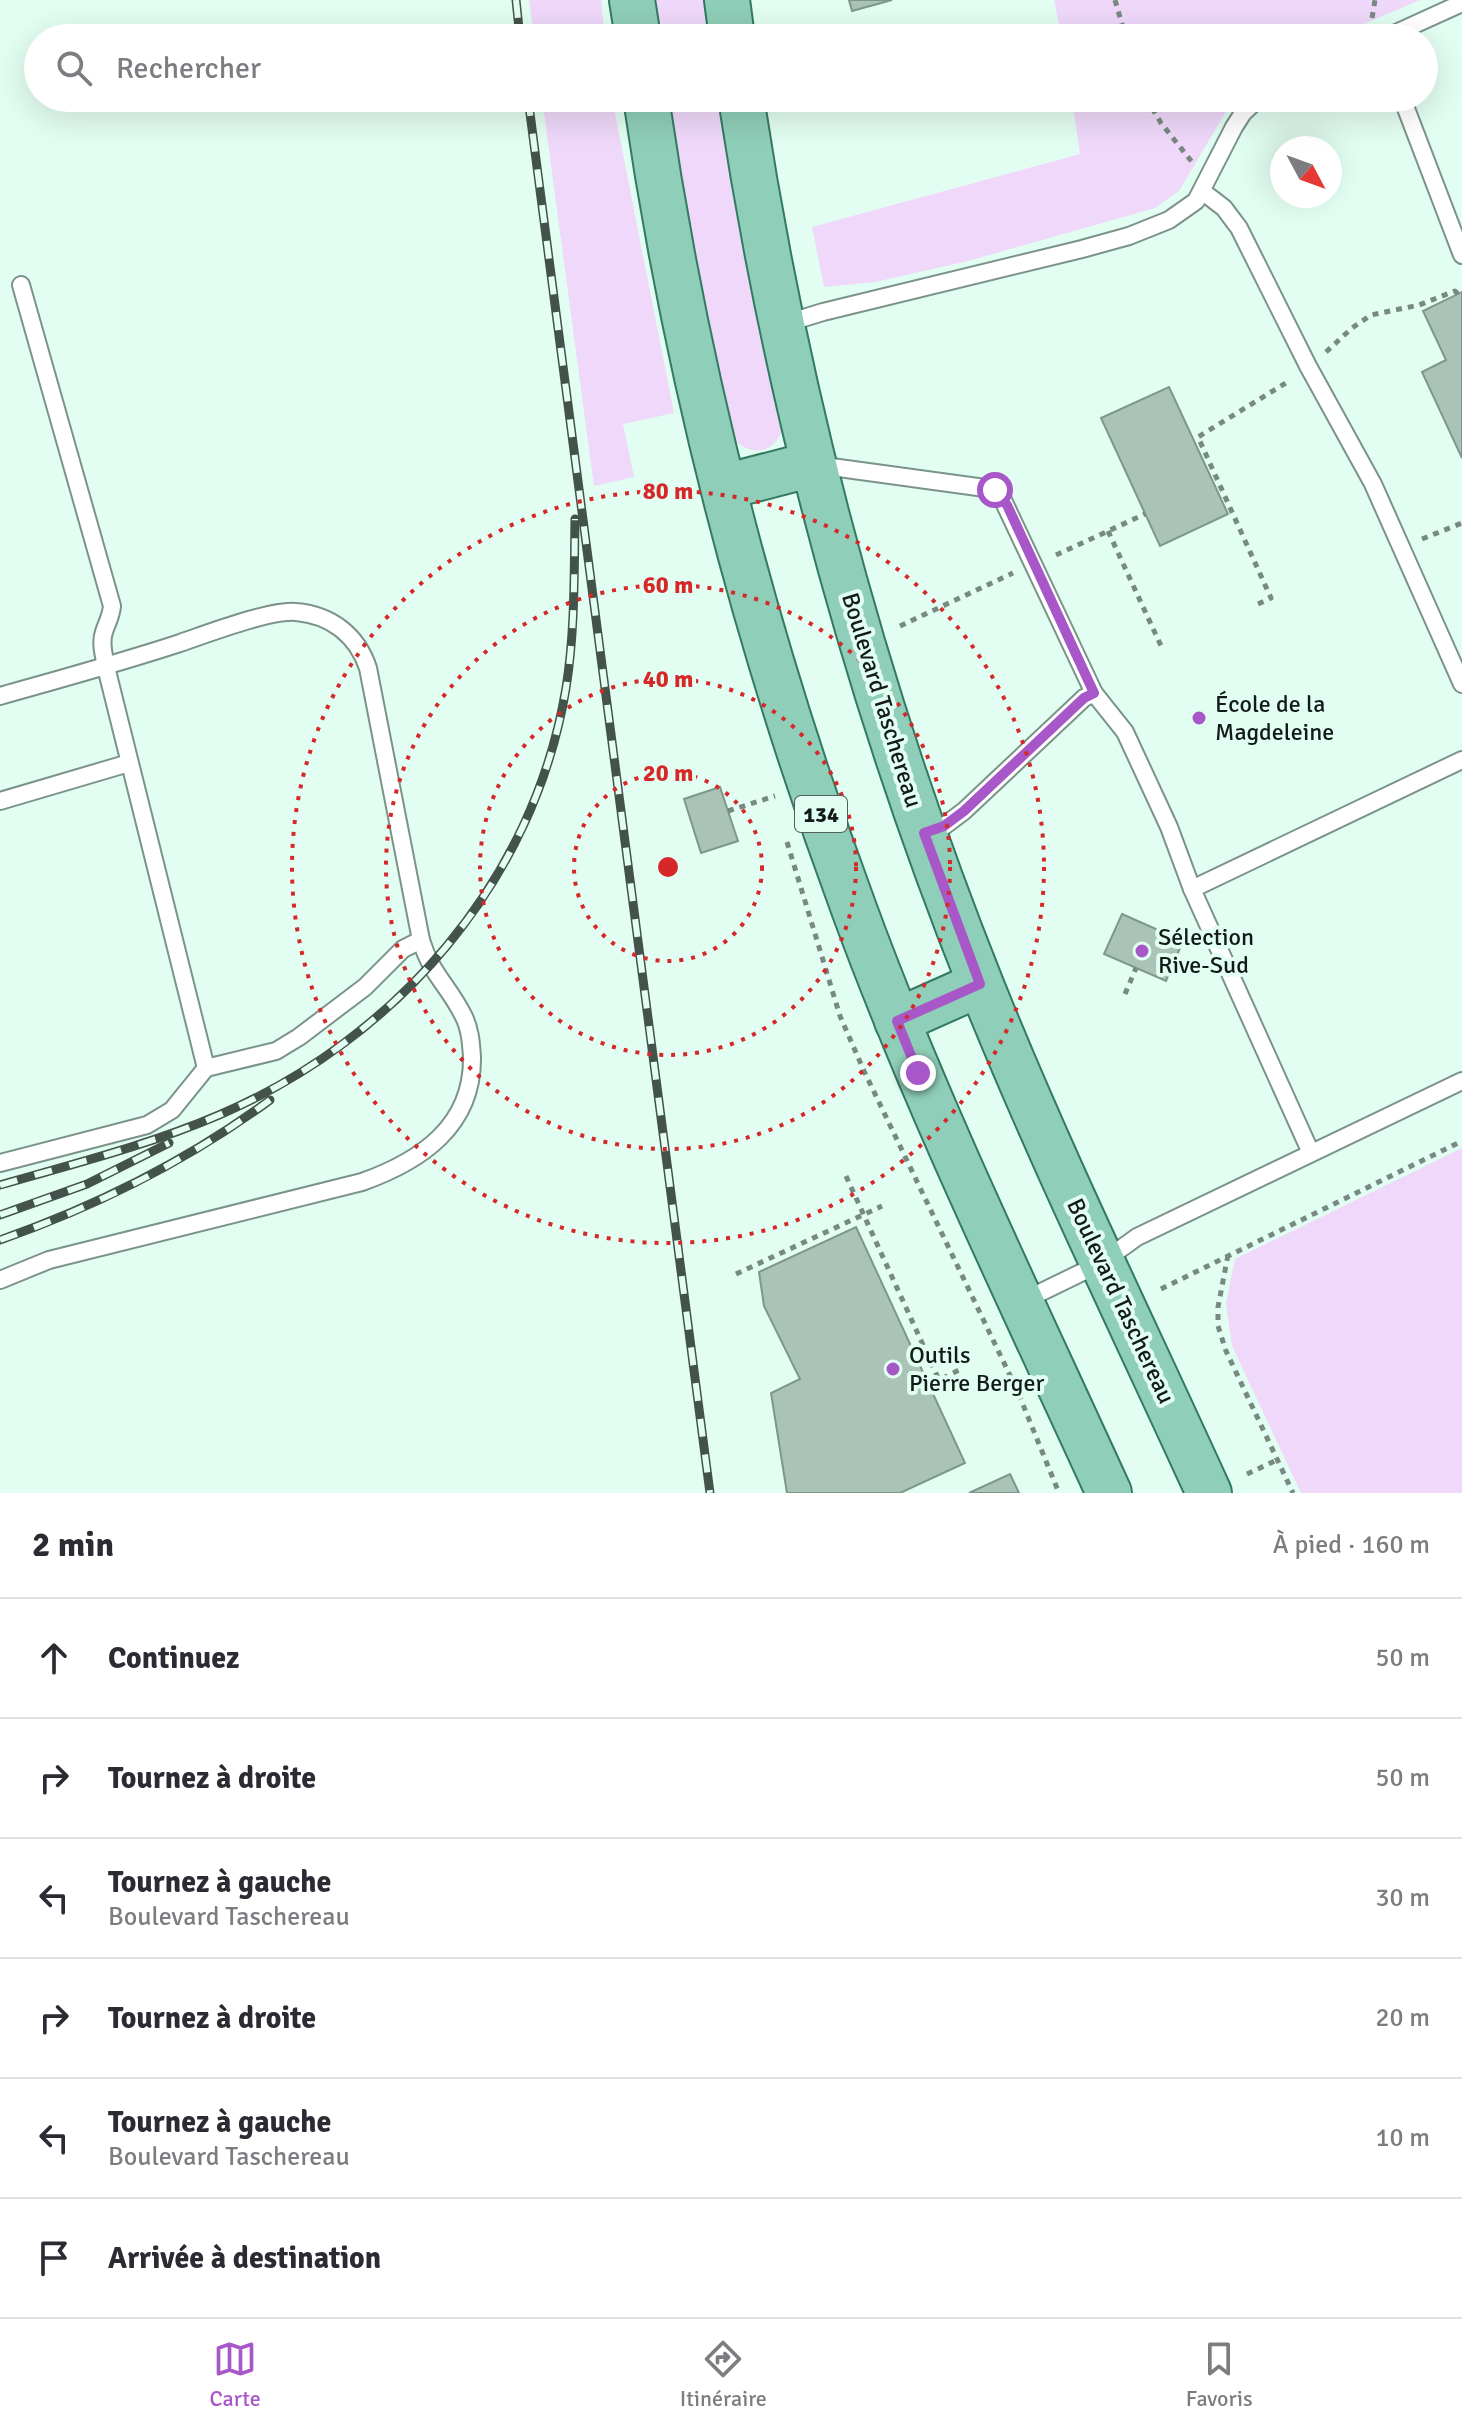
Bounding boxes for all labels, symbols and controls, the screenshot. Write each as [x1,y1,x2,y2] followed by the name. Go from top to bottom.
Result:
[24,24,1438,112] search box
[52,46,96,90] icon: search
[116,50,261,87] text: Rechercher
[1270,136,1342,208] north arrow
[977,472,1013,508] route start
[643,476,693,506] text: 80 m
[643,570,693,600] text: 60 m
[835,589,929,811] street label: Boulevard Taschereau
[643,664,693,694] text: 40 m
[1215,689,1334,747] place label: École de la Magdeleine
[1190,709,1208,727] marker: École de la Magdeleine
[643,758,693,788] text: 20 m
[795,796,847,832] road number: 134
[654,853,682,881] centre of rings
[1158,922,1254,980] place label: Sélection Rive-Sud
[1133,942,1151,960] marker: Sélection Rive-Sud
[900,1055,936,1091] route end
[1060,1194,1182,1408] street label: Boulevard Taschereau
[909,1340,1044,1398] place label: Outils Pierre Berger
[884,1360,902,1378] marker: Outils Pierre Berger
[32,1524,114,1566] text: 2 min
[1273,1529,1430,1561] text: À pied · 160 m
[32,1636,76,1680] icon: ahead
[108,1640,240,1677] text: Continuez
[1375,1642,1430,1674] text: 50 m
[32,1756,76,1800] icon: right
[108,1760,316,1797] text: Tournez à droite
[1375,1762,1430,1794] text: 50 m
[108,1864,331,1901] text: Tournez à gauche
[32,1876,76,1920] icon: left
[1375,1882,1430,1914] text: 30 m
[108,1901,350,1933] text: Boulevard Taschereau
[32,1996,76,2040] icon: right
[108,2000,316,2037] text: Tournez à droite
[1375,2002,1430,2034] text: 20 m
[108,2104,331,2141] text: Tournez à gauche
[32,2116,76,2160] icon: left
[1375,2122,1430,2154] text: 10 m
[108,2141,350,2173] text: Boulevard Taschereau
[32,2236,76,2280] icon: arrive
[108,2240,381,2277] text: Arrivée à destination
[209,2337,261,2412] tab: Carte
[680,2337,767,2412] tab: Itinéraire
[1186,2337,1253,2412] tab: Favoris

